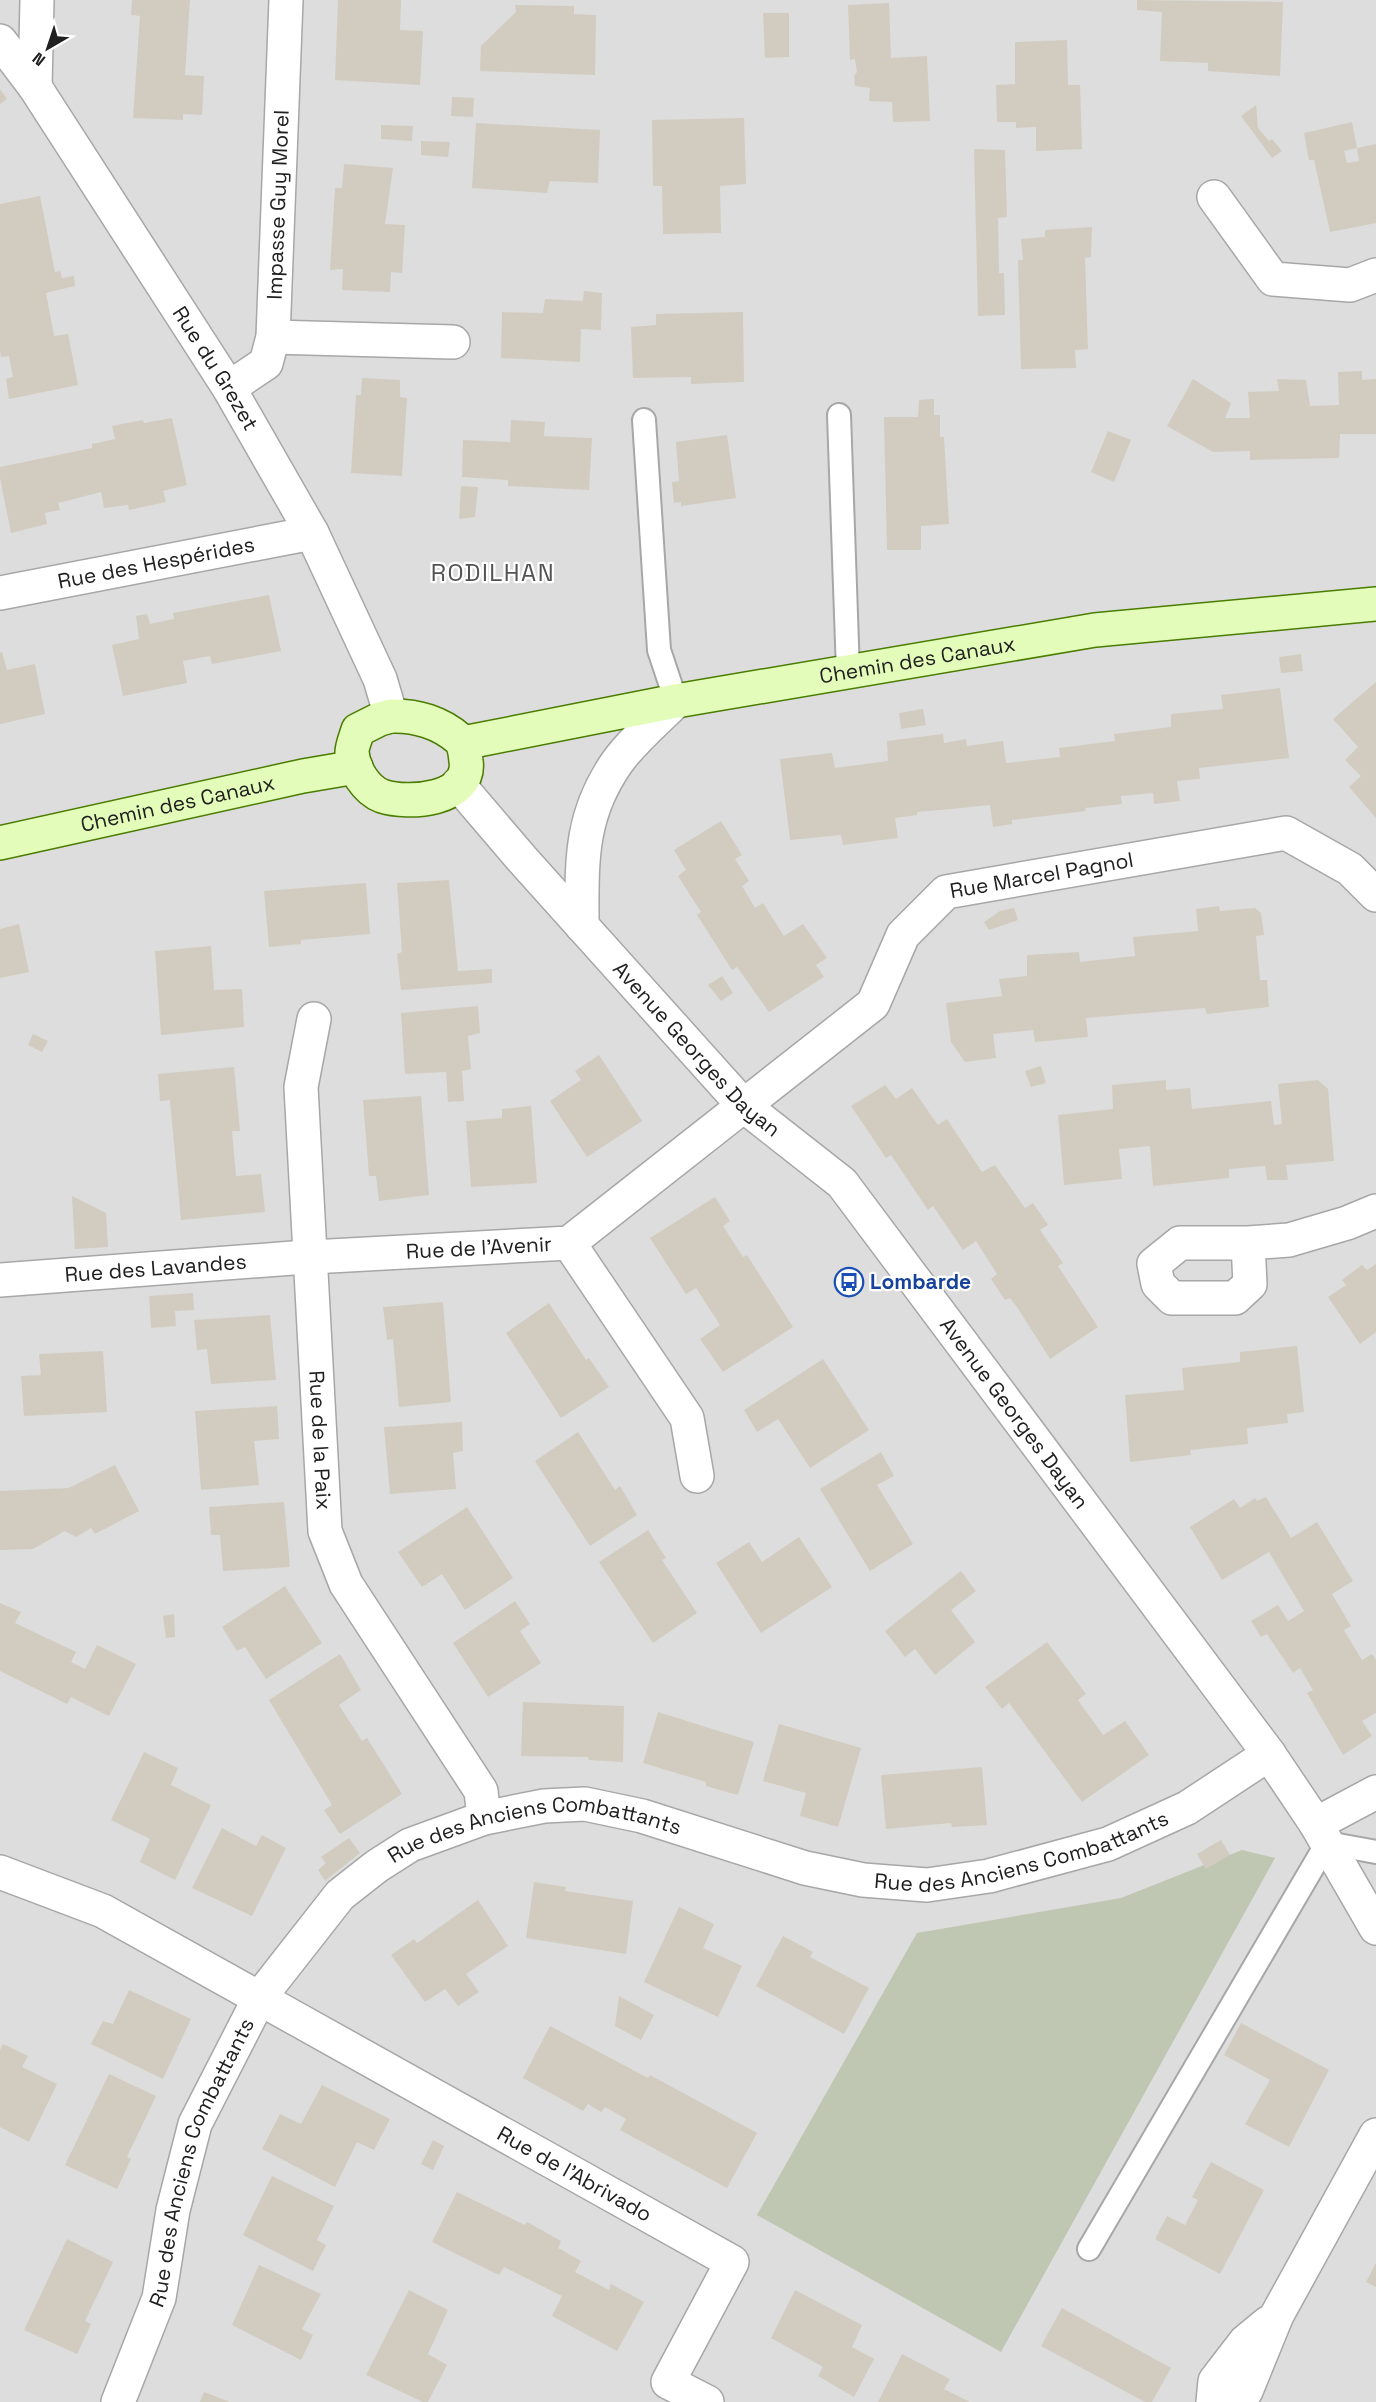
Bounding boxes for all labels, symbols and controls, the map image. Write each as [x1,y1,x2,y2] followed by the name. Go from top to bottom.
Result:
[18,18,78,78] north arrow
[28,48,50,71] text: N
[260,109,295,300] street label: Impasse Guy Morel
[167,301,264,435] street label: Rue du Grezet
[55,530,257,595] street label: Rue des Hespérides
[431,557,555,588] district label: RODILHAN
[817,630,1017,689] street label: Chemin des Canaux
[78,769,277,838] street label: Chemin des Canaux
[948,846,1135,904] street label: Rue Marcel Pagnol
[607,955,786,1142] street label: Avenue Georges Dayan
[405,1230,553,1265] street label: Rue de l'Avenir
[64,1248,247,1288] street label: Rue des Lavandes
[833,1266,865,1298] bus stop icon: Lombarde
[870,1268,971,1295] place label: Lombarde
[934,1312,1095,1514] street label: Avenue Georges Dayan
[303,1370,338,1511] street label: Rue de la Paix
[382,1789,685,1869] street label: Rue des Anciens Combattants
[873,1804,1173,1898] street label: Rue des Anciens Combattants
[143,2013,260,2311] street label: Rue des Anciens Combattants
[493,2120,657,2228] street label: Rue de l'Abrivado

